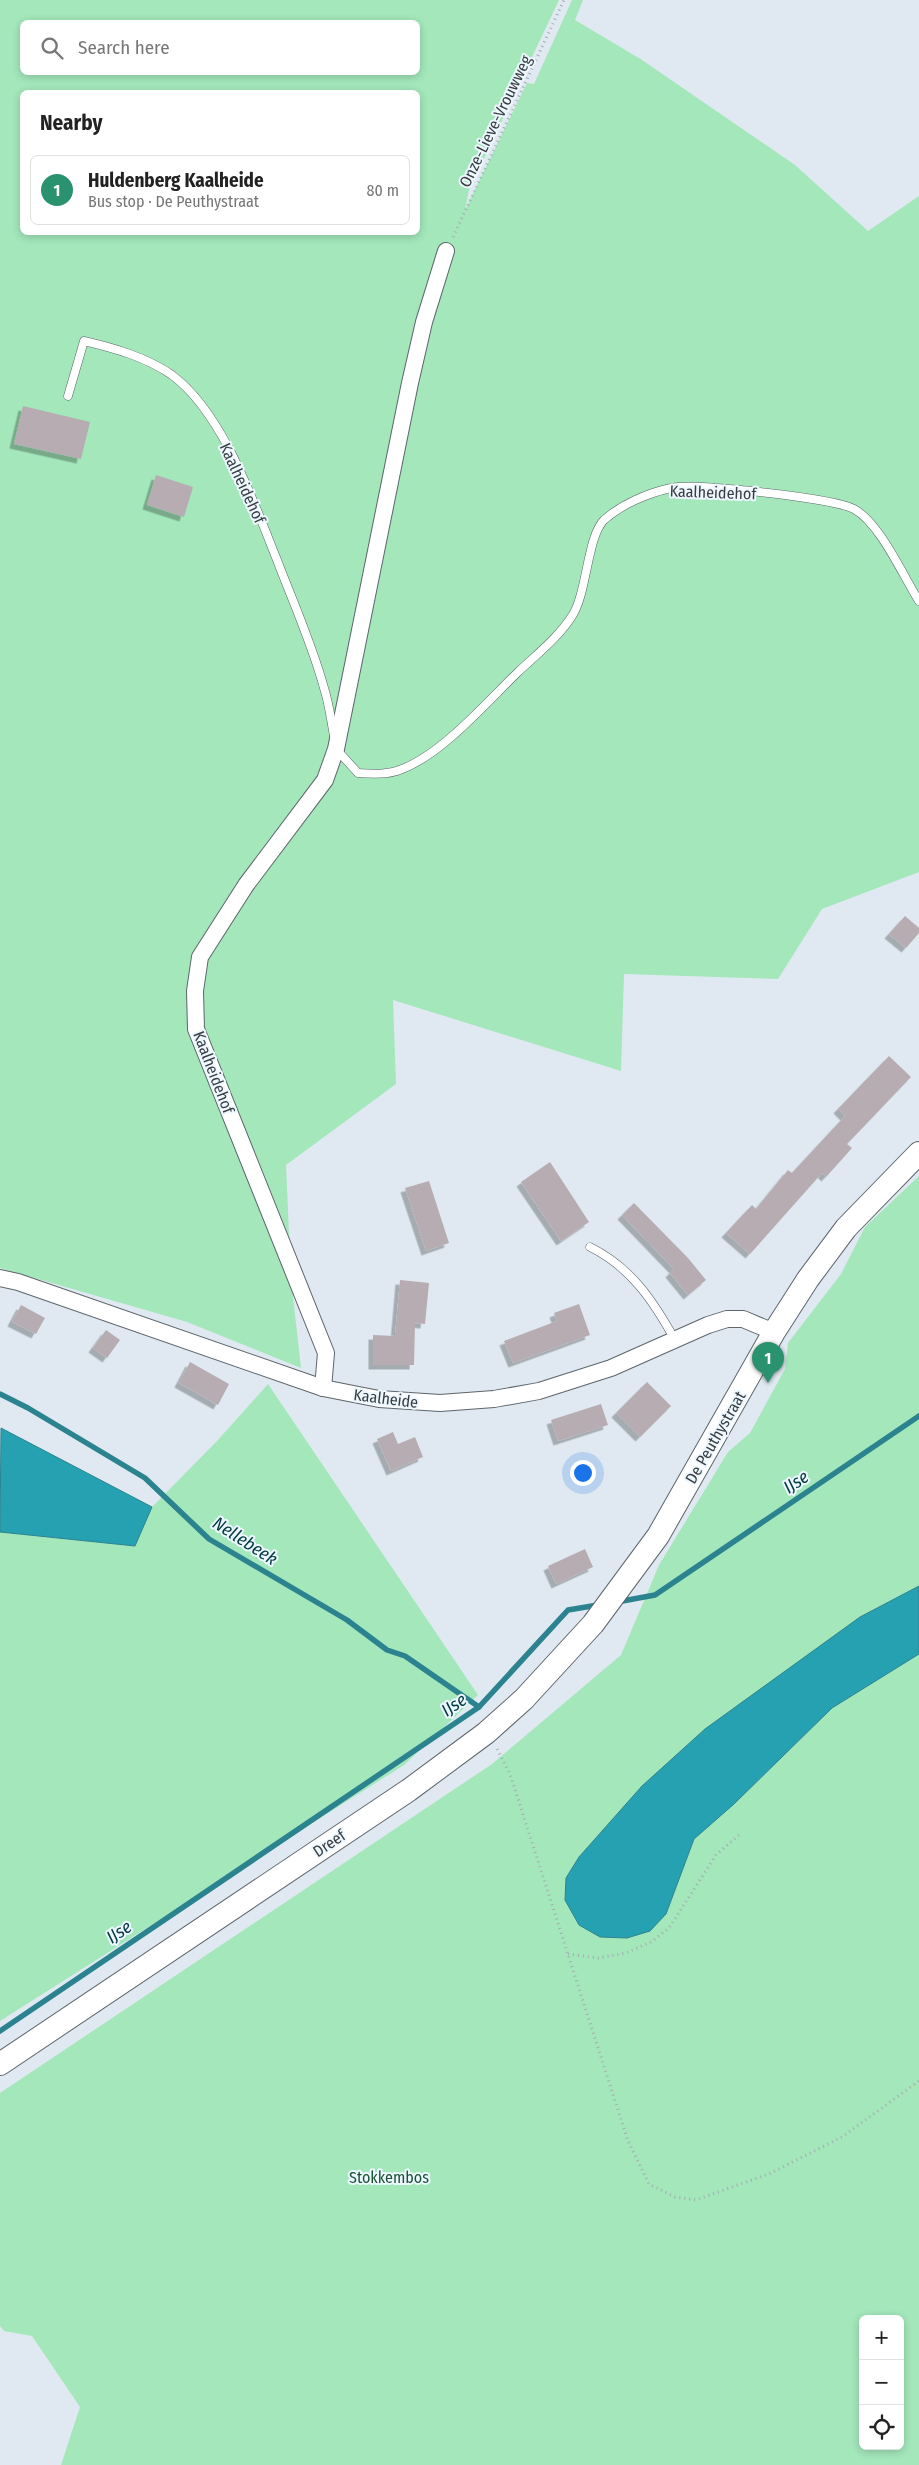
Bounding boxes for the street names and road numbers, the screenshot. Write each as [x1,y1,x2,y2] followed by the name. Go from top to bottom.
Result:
[455,52,536,190] street label: Onze-Lieve-Vrouwweg
[216,440,270,527] street label: Kaalheidehof
[669,481,758,504] street label: Kaalheidehof
[189,1028,238,1117] street label: Kaalheidehof
[353,1385,419,1412] street label: Kaalheide
[681,1387,750,1487] street label: De Peuthystraat
[309,1825,350,1861] street label: Dreef

